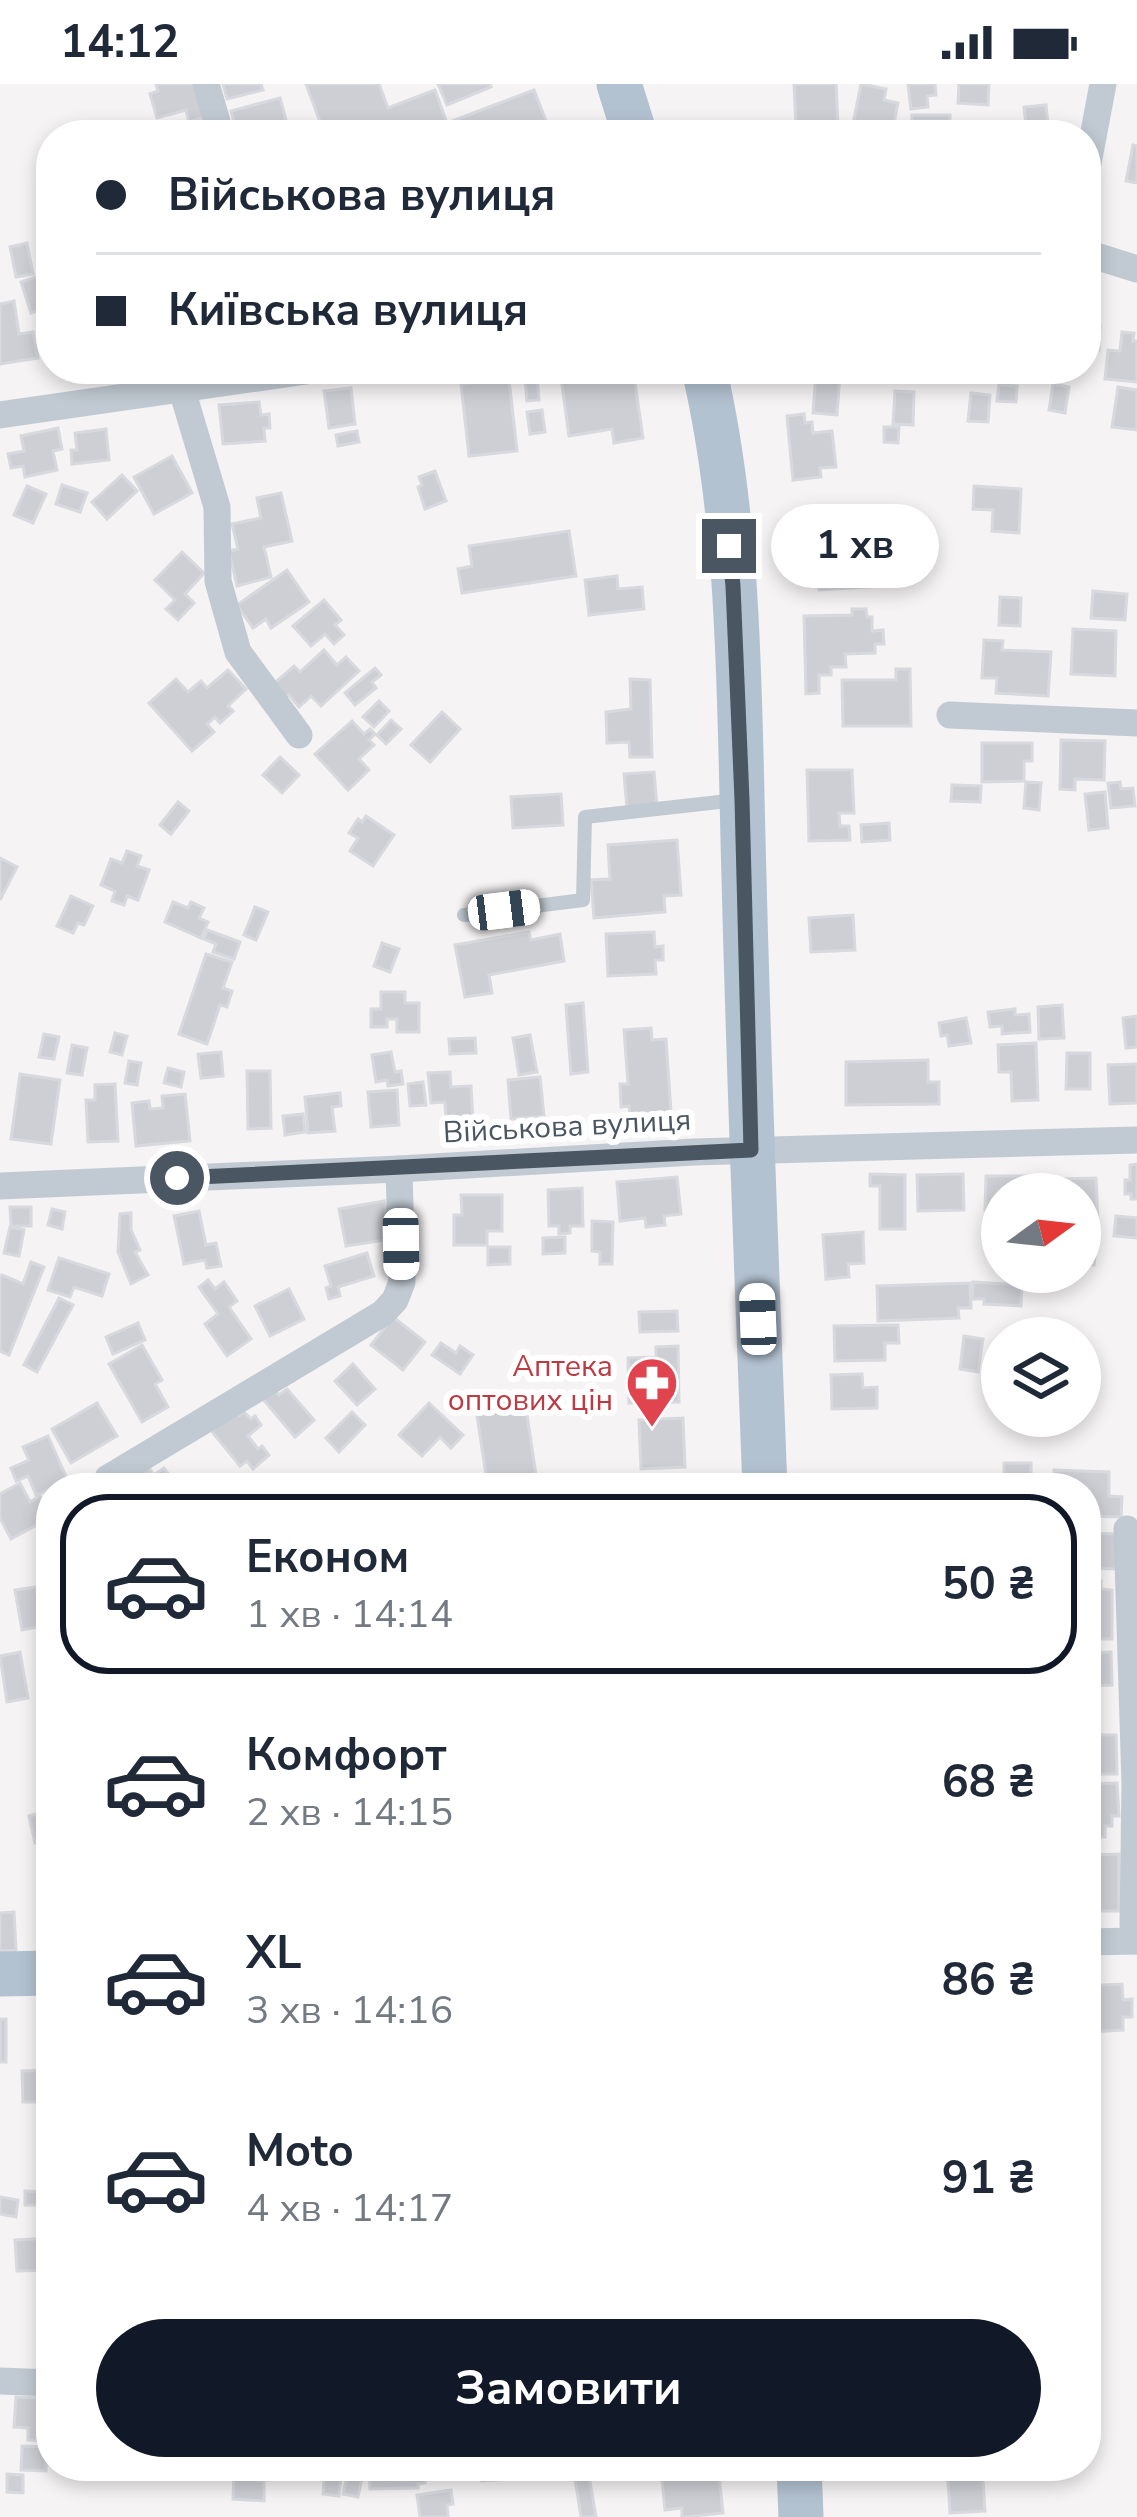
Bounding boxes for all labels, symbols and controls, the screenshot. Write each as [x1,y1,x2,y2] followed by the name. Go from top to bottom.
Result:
[60,12,179,73] text: 14:12
[168,165,556,226] text: Військова вулиця
[168,280,528,341] text: Київська вулиця
[771,504,939,588] callout: 1 хв
[702,519,756,573] route end
[816,519,894,572] text: 1 хв
[466,888,542,932] car
[442,1100,692,1153] street label: Військова вулиця
[150,1151,204,1205] route start
[981,1173,1101,1293] north arrow
[981,1173,1101,1437] map controls
[382,1208,420,1280] car
[739,1282,777,1356] car
[981,1317,1101,1437] button: layers
[448,1346,613,1421] place label: Аптека оптових цін
[624,1355,680,1429] pharmacy icon: Аптека оптових цін
[246,1527,409,1588] text: Економ
[102,1530,210,1638] icon: car
[942,1554,1035,1615] text: 50 ₴
[246,1588,453,1641] text: 1 хв · 14:14
[246,1725,447,1786] text: Комфорт
[102,1728,210,1836] icon: car
[942,1752,1035,1813] text: 68 ₴
[246,1786,453,1839] text: 2 хв · 14:15
[246,1923,302,1984] text: XL
[102,1926,210,2034] icon: car
[942,1950,1035,2011] text: 86 ₴
[246,1984,453,2037] text: 3 хв · 14:16
[246,2121,354,2182] text: Moto
[102,2124,210,2232] icon: car
[942,2148,1035,2209] text: 91 ₴
[246,2182,453,2235] text: 4 хв · 14:17
[96,2319,1041,2457] button: Замовити

